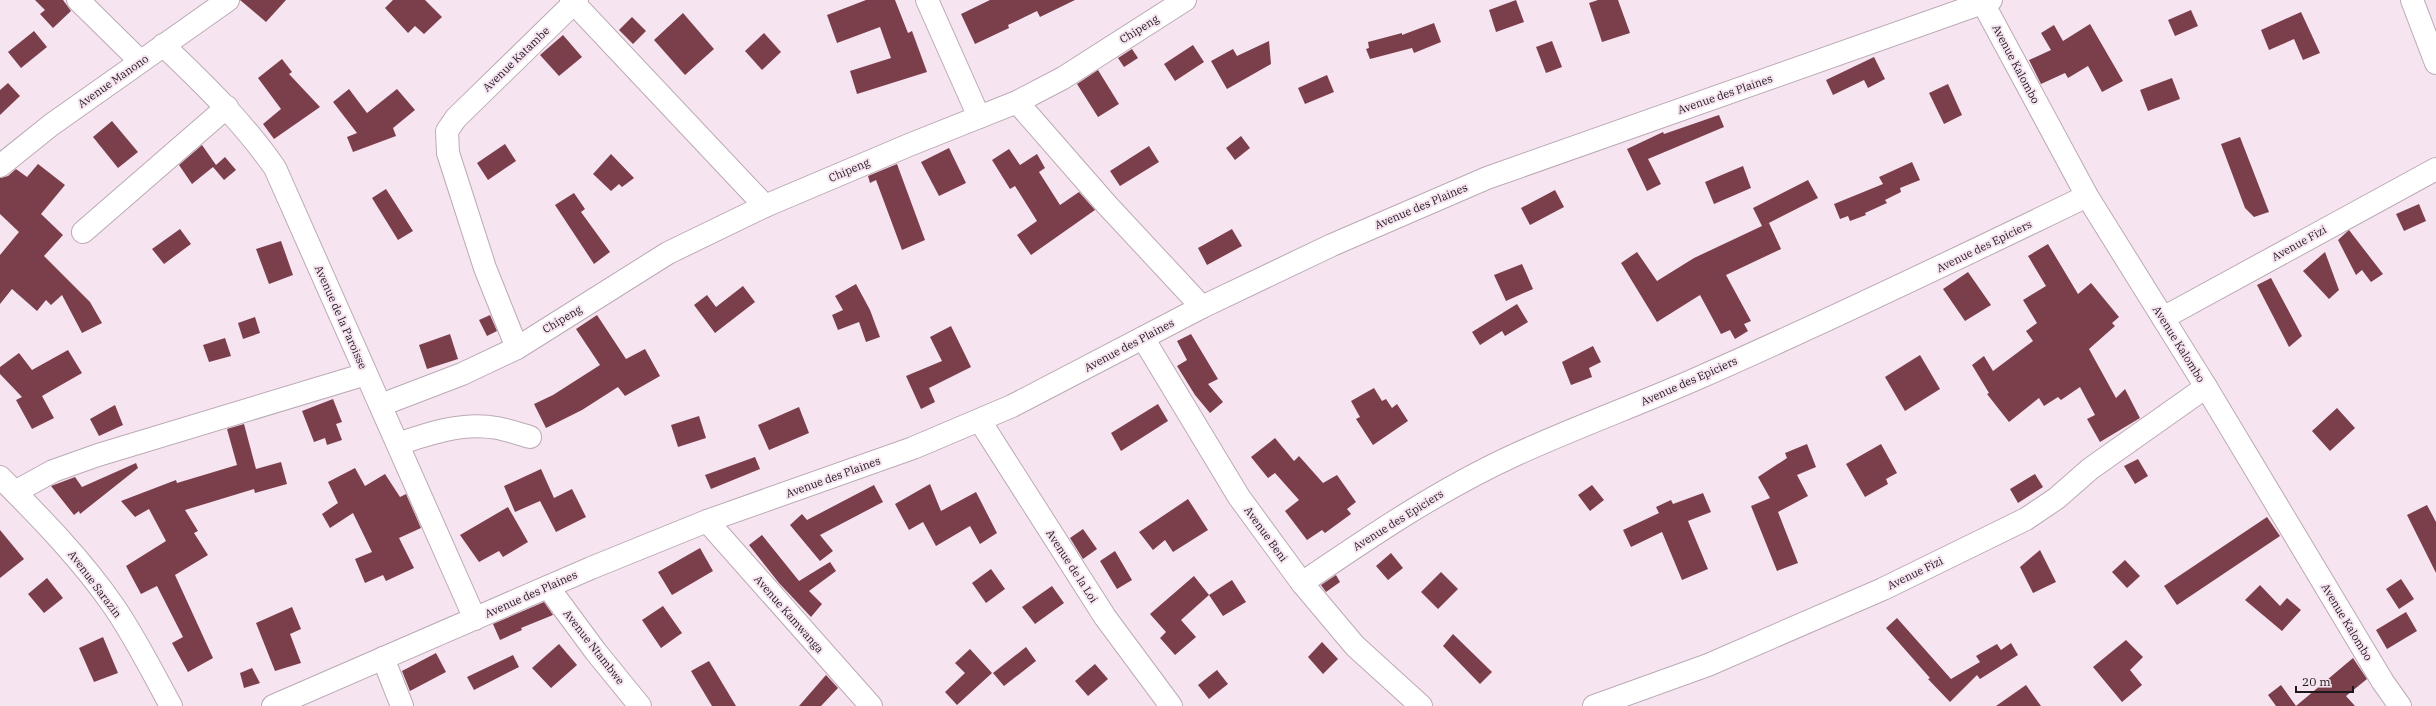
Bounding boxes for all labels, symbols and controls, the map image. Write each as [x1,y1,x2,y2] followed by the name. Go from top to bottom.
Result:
[1117,12,1161,46] street label: Chipeng
[1989,22,2043,106] street label: Avenue Kalombo
[480,23,552,94] street label: Avenue Katambe
[75,51,151,111] street label: Avenue Manono
[1676,71,1774,117] street label: Avenue des Plaines
[826,155,872,185] street label: Chipeng
[1372,180,1470,232] street label: Avenue des Plaines
[1934,217,2034,275] street label: Avenue des Epiciers
[2269,222,2329,264] street label: Avenue Fizi
[312,263,370,371] street label: Avenue de la Paroisse
[540,302,584,336] street label: Chipeng
[2150,303,2208,385] street label: Avenue Kalombo
[1082,315,1176,375] street label: Avenue des Plaines
[1639,353,1739,409] street label: Avenue des Epiciers
[784,453,882,501] street label: Avenue des Plaines
[1350,486,1446,554] street label: Avenue des Epiciers
[1241,504,1291,565] street label: Avenue Beni
[1043,527,1101,606] street label: Avenue de la Loi
[65,548,125,620] street label: Avenue Sarazin
[1885,553,1946,593] street label: Avenue Fizi
[483,567,579,621] street label: Avenue des Plaines
[751,572,827,656] street label: Avenue Kamwanga
[2318,581,2376,663] street label: Avenue Kalombo
[560,607,628,687] street label: Avenue Ntambwe
[2296,668,2353,694] scale bar
[2302,674,2331,689] text: 20 m

